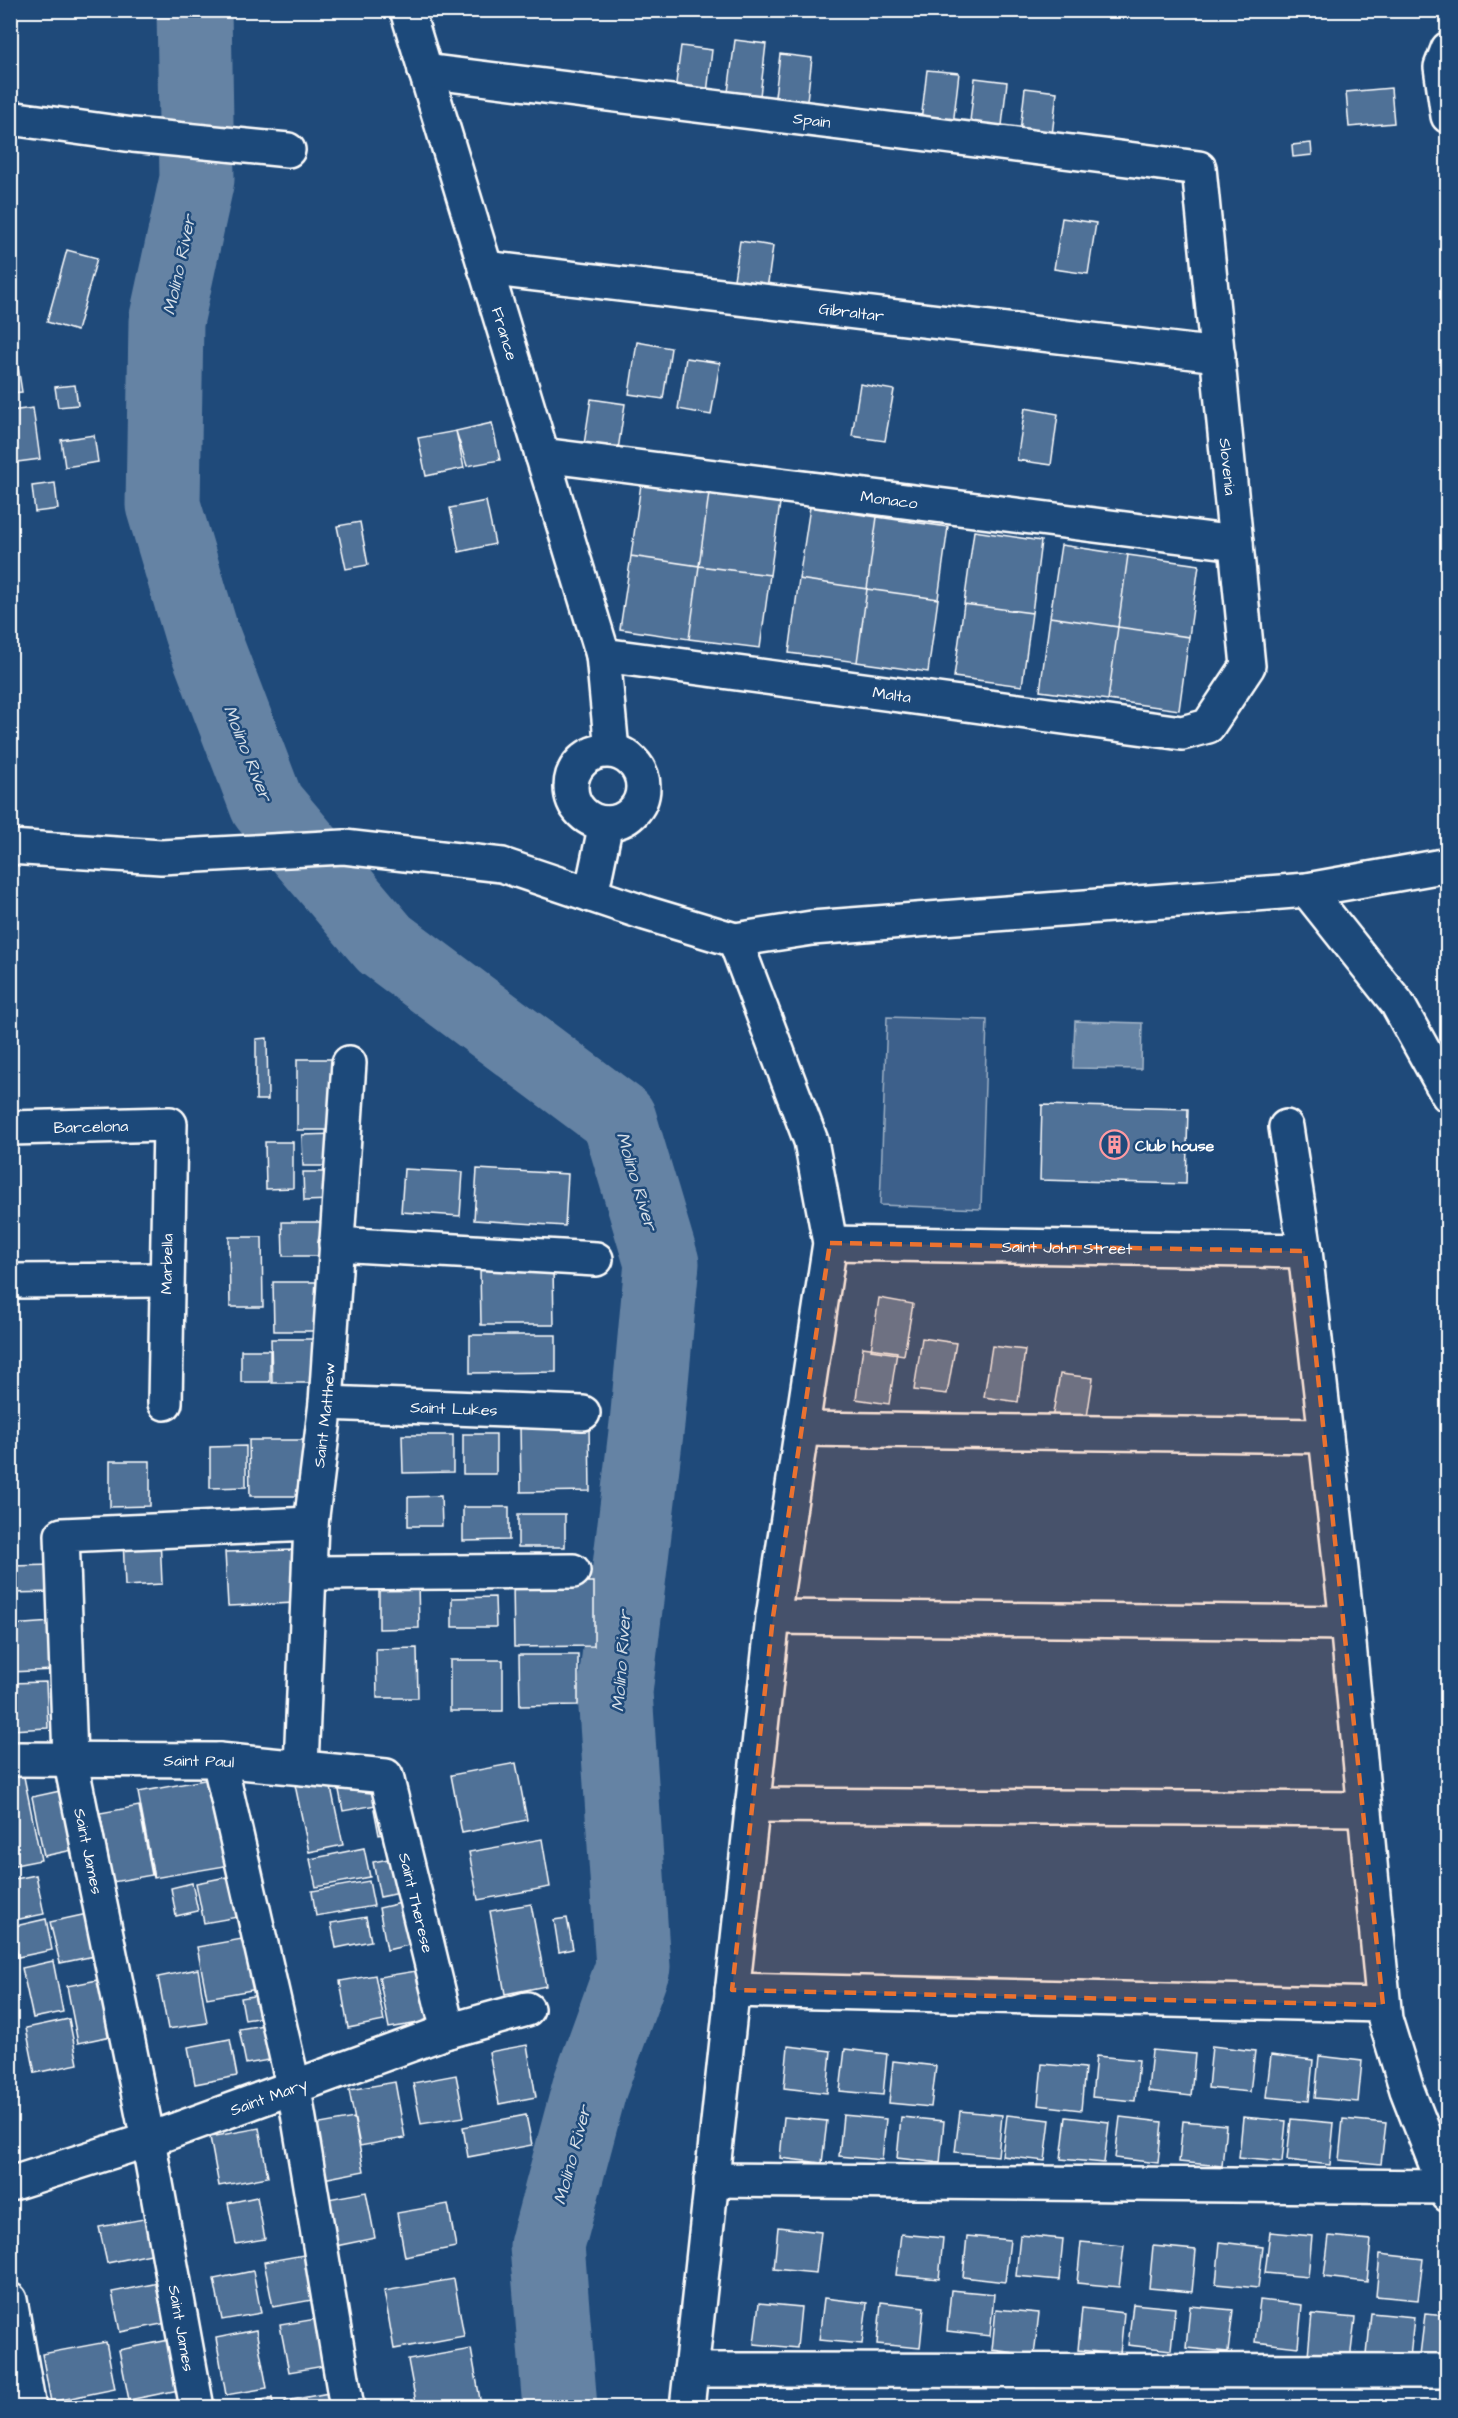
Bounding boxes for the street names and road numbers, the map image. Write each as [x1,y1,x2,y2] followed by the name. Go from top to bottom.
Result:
[792,107,832,134] street label: Spain
[818,298,885,327] street label: Gibraltar
[486,304,523,363] street label: France
[1214,437,1241,496] street label: Slovenia
[859,485,919,515] street label: Monaco
[871,681,912,709] street label: Malta
[53,1115,129,1139] street label: Barcelona
[155,1233,179,1295] street label: Marbella
[1001,1236,1133,1260] street label: Saint John Street
[308,1362,341,1469] street label: Saint Matthew
[410,1396,498,1422] street label: Saint Lukes
[164,1750,235,1773] street label: Saint Paul
[68,1806,108,1896] street label: Saint James
[393,1850,439,1955] street label: Saint Therese
[227,2073,311,2121] street label: Saint Mary
[163,2283,199,2373] street label: Saint James

